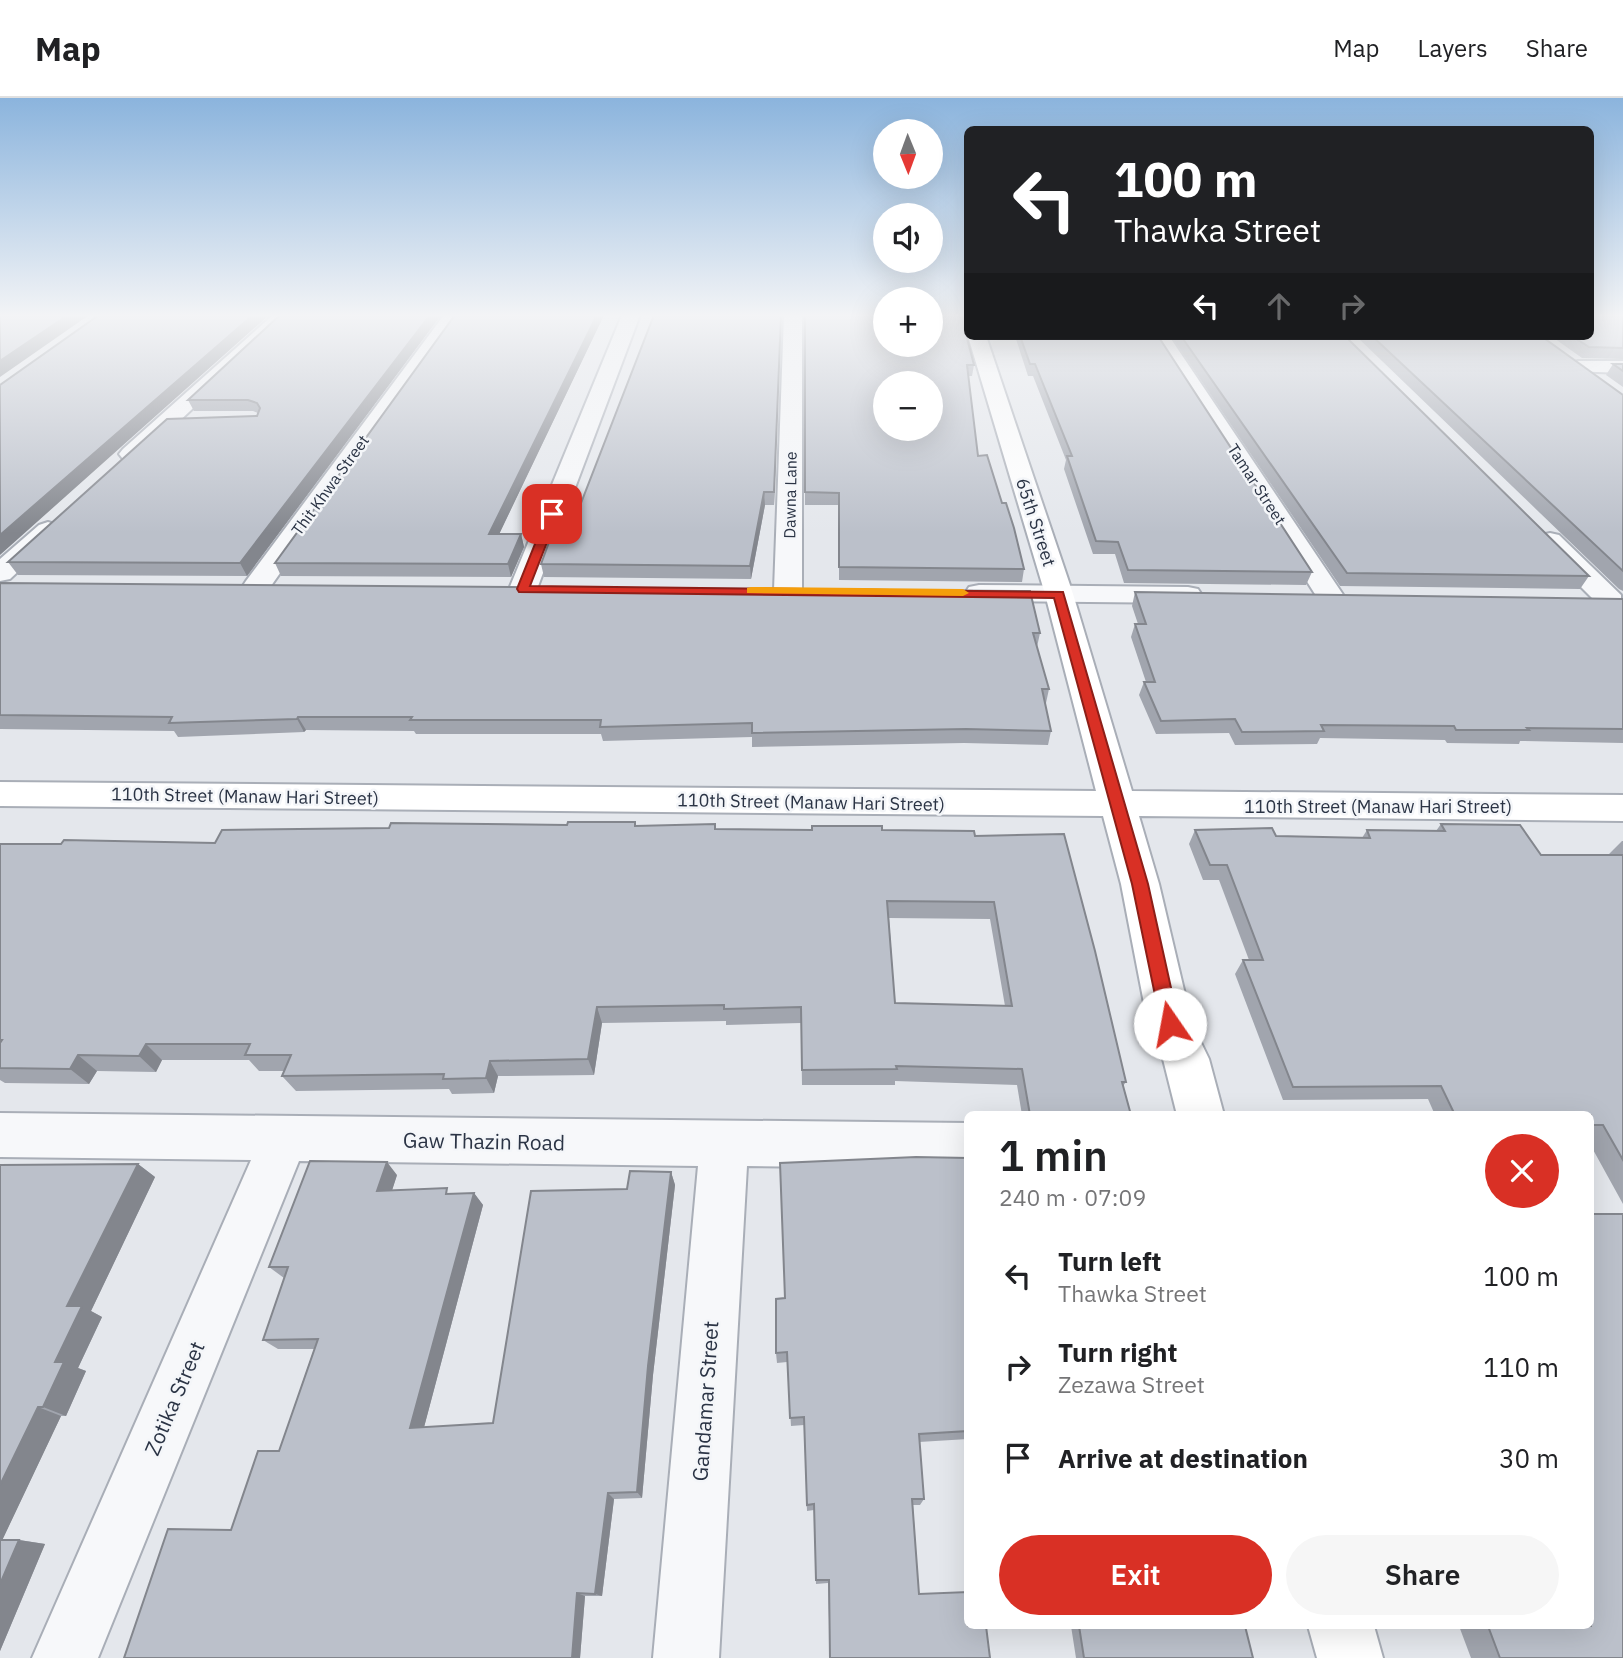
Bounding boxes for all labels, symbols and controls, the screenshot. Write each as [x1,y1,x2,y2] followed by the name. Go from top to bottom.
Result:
[35,27,101,70] text: Map
[1333,32,1380,64] text: Map
[1418,32,1488,64] text: Layers
[1526,32,1588,64] text: Share
[873,119,943,189] north arrow
[873,119,943,441] map controls
[1114,147,1258,210] text: 100 m
[999,154,1090,245] icon: left
[873,203,943,273] button: sound
[1114,209,1321,251] text: Thawka Street
[873,287,943,357] button: +
[1187,287,1225,325] icon: left
[1260,287,1298,325] icon: ahead
[1333,287,1371,325] icon: right
[873,371,943,441] button: −
[287,431,373,539] street label: Thit Khwa Street
[1223,440,1291,528] street label: Tamar Street
[779,451,801,539] street label: Dawna Lane
[1011,475,1061,569] street label: 65th Street
[522,484,582,544] pin
[533,495,571,533] icon: arrive
[111,782,379,810] street label: 110th Street (Manaw Hari Street)
[677,788,945,816] street label: 110th Street (Manaw Hari Street)
[1244,795,1512,818] street label: 110th Street (Manaw Hari Street)
[1133,987,1207,1061] position arrow
[403,1126,565,1156] street label: Gaw Thazin Road
[999,1128,1108,1183] text: 1 min
[1485,1134,1559,1208] button: close
[999,1182,1146,1212] text: 240 m · 07:09
[1058,1244,1161,1278] text: Turn left
[999,1257,1037,1295] icon: left
[1483,1259,1559,1293] text: 100 m
[1058,1278,1207,1308] text: Thawka Street
[685,1320,725,1482] street label: Gandamar Street
[1058,1335,1177,1369] text: Turn right
[137,1337,211,1459] street label: Zotika Street
[999,1348,1037,1386] icon: right
[1483,1350,1559,1384] text: 110 m
[1058,1369,1205,1399] text: Zezawa Street
[999,1439,1037,1477] icon: arrive
[1058,1441,1308,1475] text: Arrive at destination
[1499,1441,1559,1475] text: 30 m
[999,1535,1272,1615] button: Exit
[1286,1535,1559,1615] button: Share

